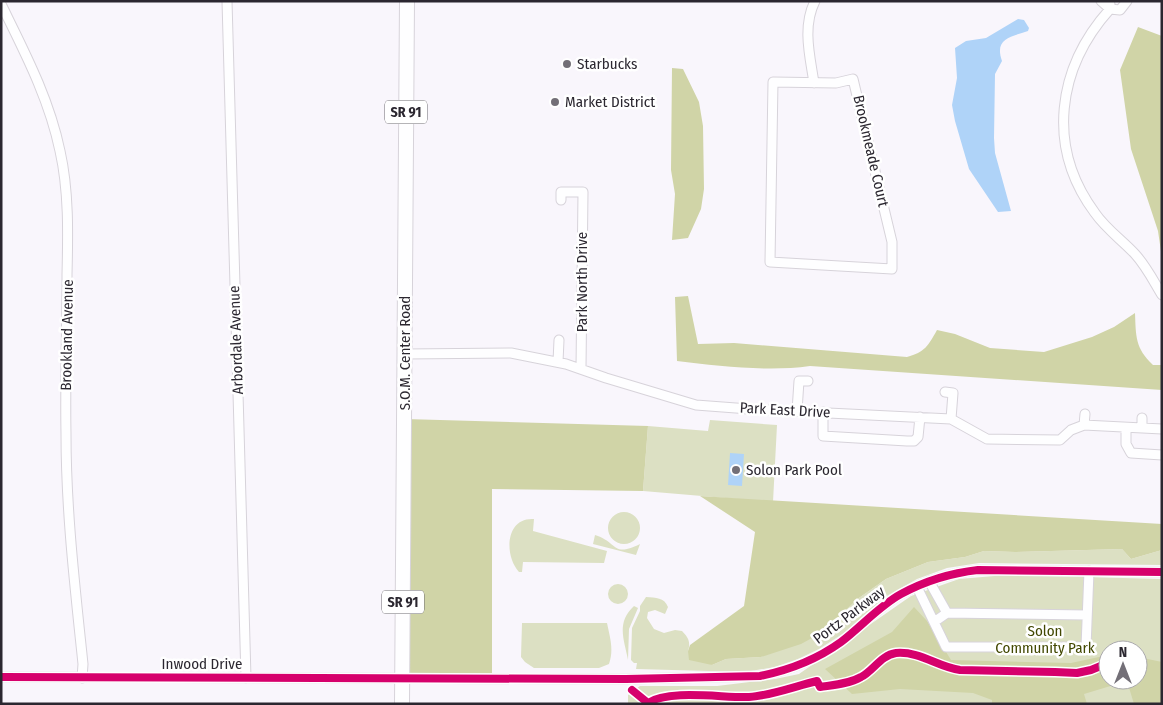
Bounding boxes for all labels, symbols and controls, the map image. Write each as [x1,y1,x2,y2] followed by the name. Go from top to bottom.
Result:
[577,55,637,73] place label: Starbucks
[561,58,573,70] marker: Starbucks
[565,93,655,111] place label: Market District
[849,93,893,209] street label: Brookmeade Court
[549,96,561,108] marker: Market District
[385,100,427,124] road number: SR 91
[573,232,591,332] street label: Park North Drive
[57,279,77,391] street label: Brookland Avenue
[225,285,247,395] street label: Arbordale Avenue
[396,296,414,410] street label: S.O.M. Center Road
[739,399,831,421] street label: Park East Drive
[746,461,842,479] place label: Solon Park Pool
[730,464,742,476] marker: Solon Park Pool
[810,582,889,648] street label: Portz Parkway
[382,590,424,614] road number: SR 91
[995,622,1095,657] park label: Solon Community Park
[1098,640,1148,690] north arrow
[1119,644,1127,661] text: N
[162,655,242,673] street label: Inwood Drive

